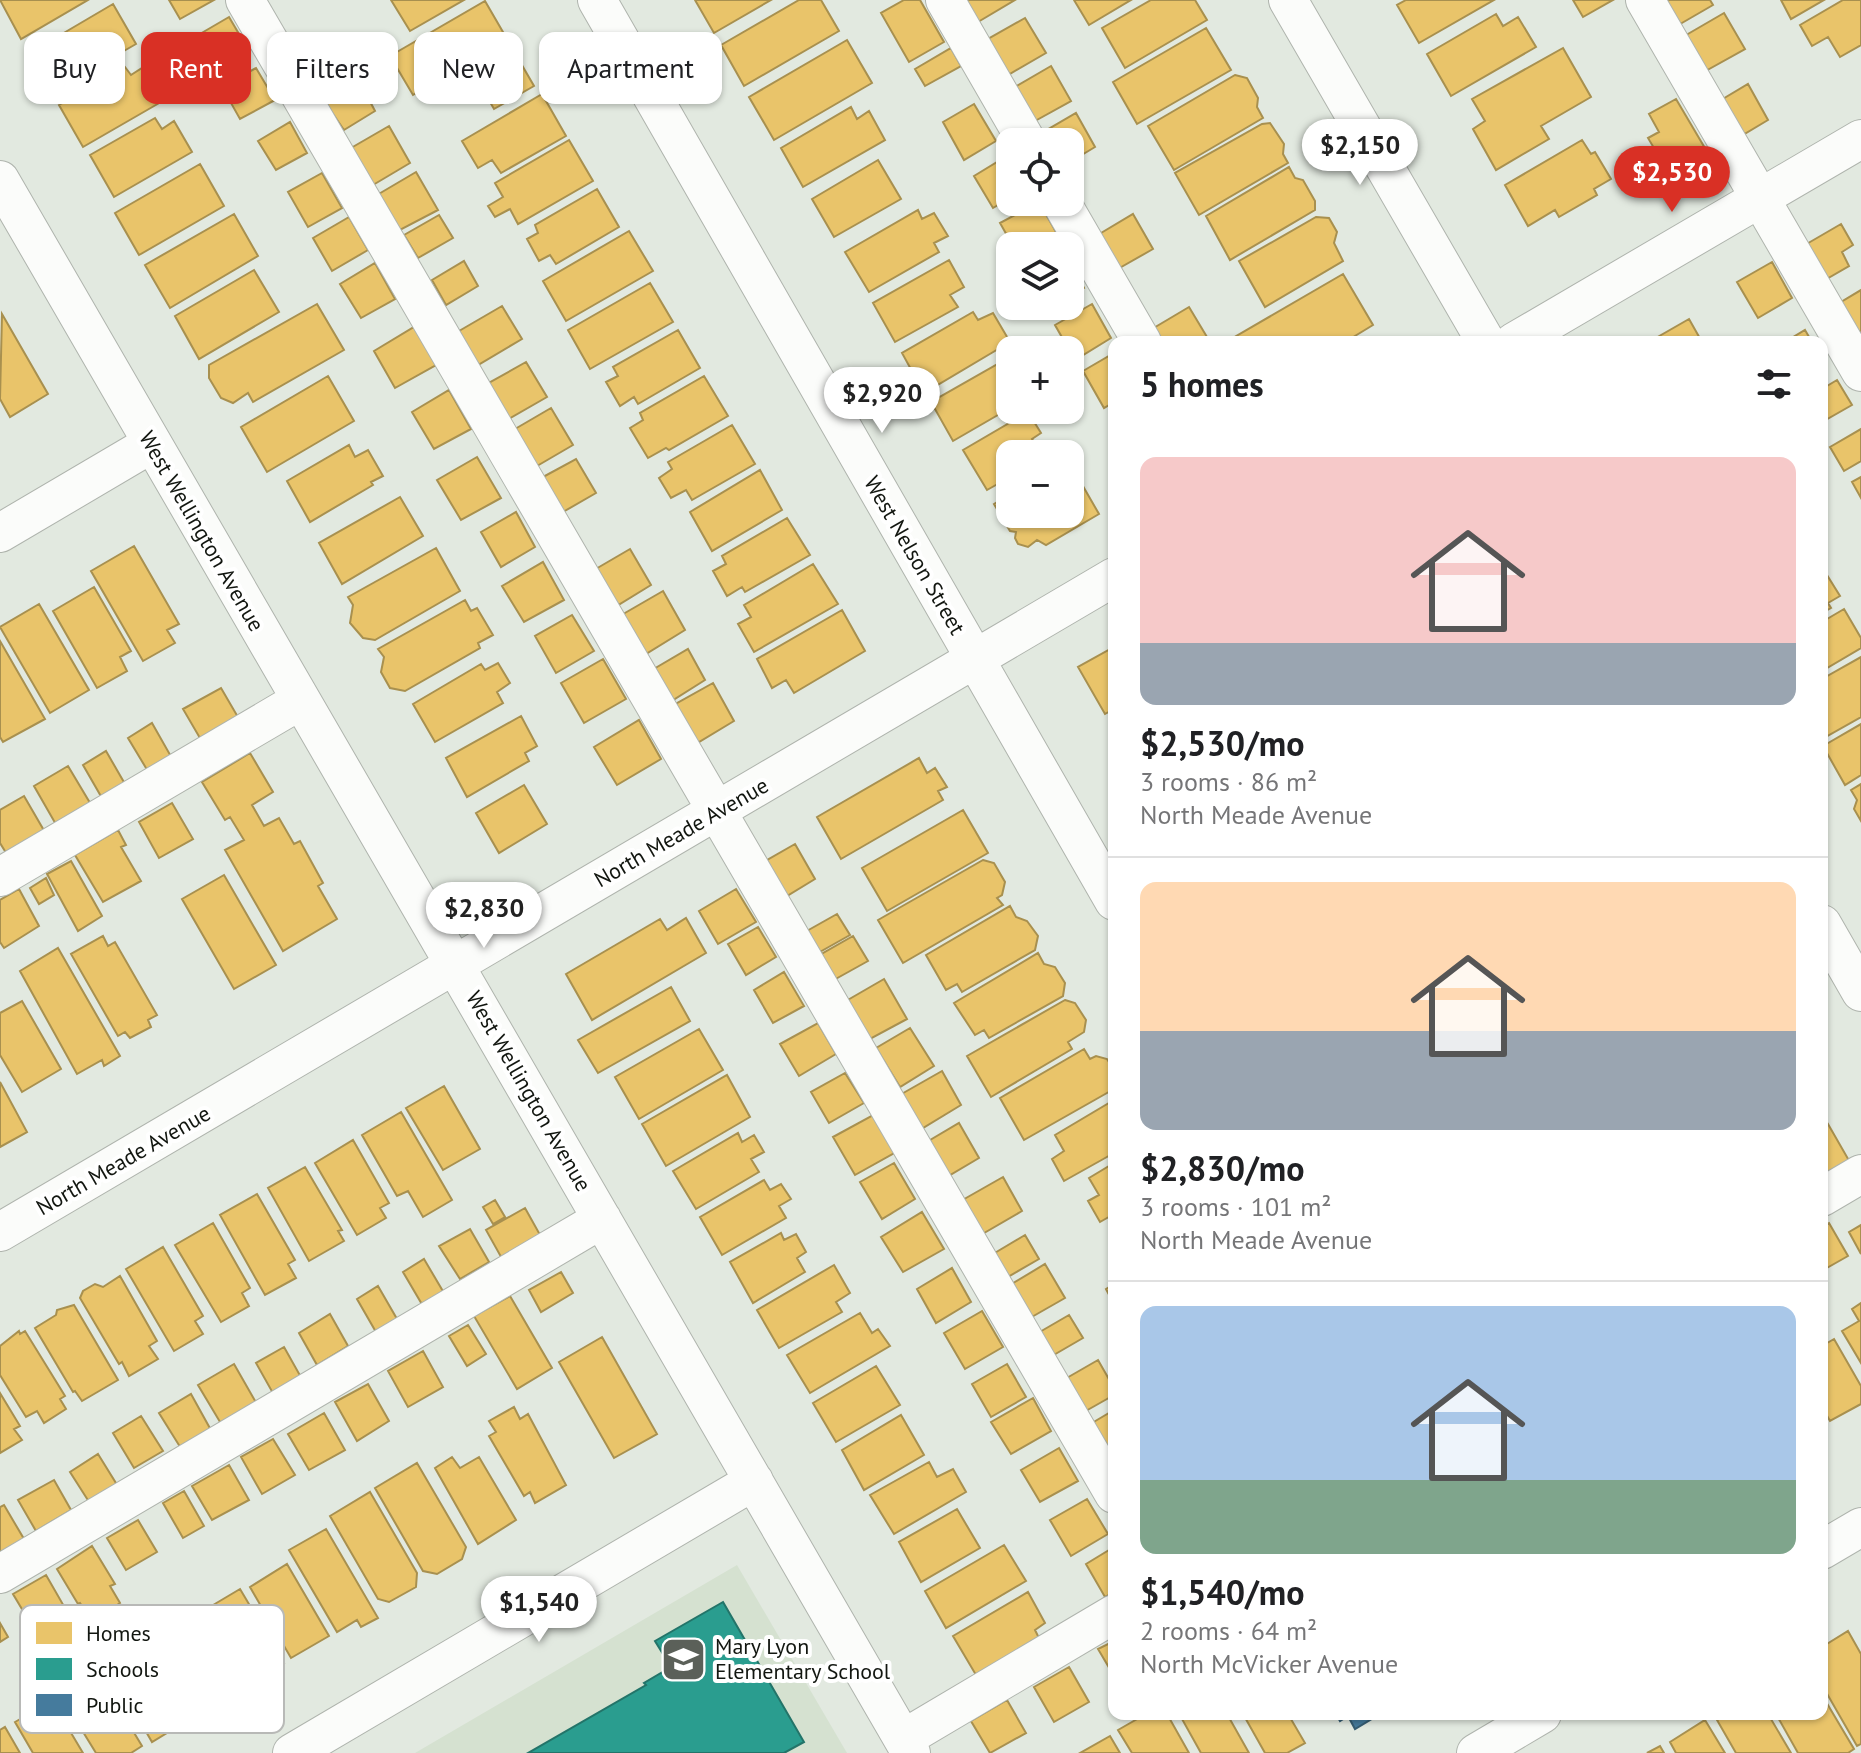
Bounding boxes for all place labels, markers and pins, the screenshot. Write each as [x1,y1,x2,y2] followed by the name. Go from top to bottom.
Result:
[1295,119,1425,187] pin: $2,150
[1607,146,1737,214] pin: $2,530
[817,367,947,435] pin: $2,920
[419,882,549,950] pin: $2,830
[474,1576,604,1644] pin: $1,540
[715,1632,891,1685] place label: Mary Lyon Elementary School
[660,1635,708,1683] school or university icon: Mary Lyon Elementary School

